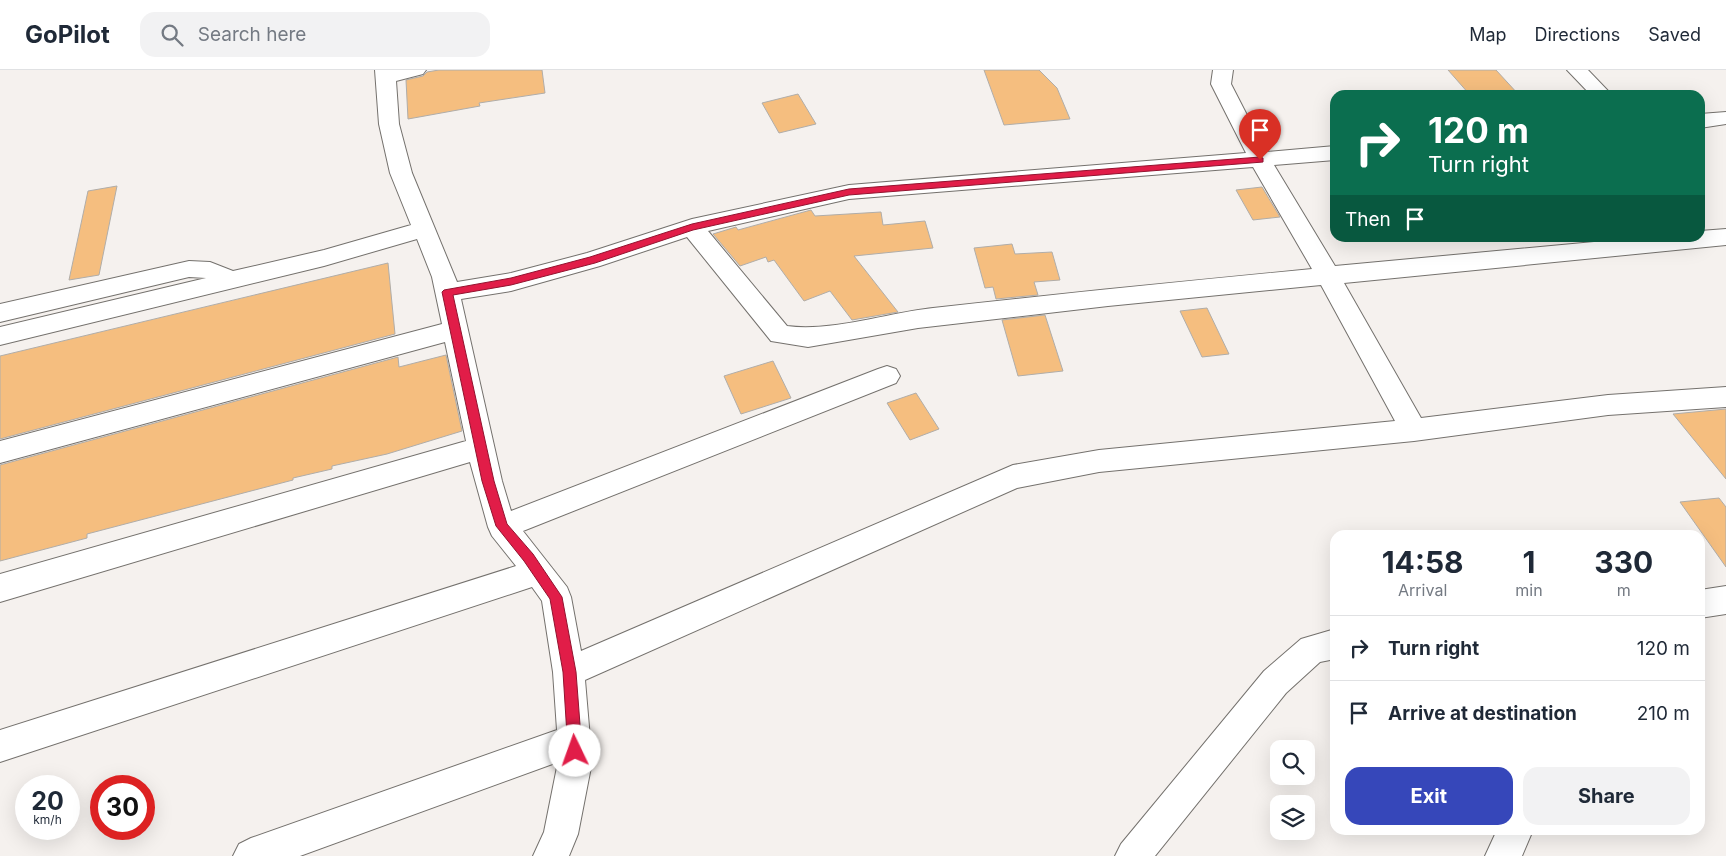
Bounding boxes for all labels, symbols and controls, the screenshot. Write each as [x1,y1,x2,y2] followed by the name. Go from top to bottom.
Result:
[140,12,490,57] search box
[25,20,110,49] text: GoPilot
[158,21,186,49] icon: search
[198,23,306,46] text: Search here
[1469,24,1507,45] text: Map
[1535,24,1620,45] text: Directions
[1648,24,1701,45] text: Saved
[1239,109,1281,160] pin
[1428,109,1529,151] text: 120 m
[1345,110,1410,175] icon: right
[1246,116,1274,144] icon: arrive
[1428,151,1529,177] text: Turn right
[1401,205,1429,233] icon: arrive
[1345,208,1391,231] text: Then
[1382,544,1464,580] text: 14:58
[1523,544,1535,580] text: 1
[1594,544,1653,580] text: 330
[1398,580,1447,600] text: Arrival
[1515,580,1543,600] text: min
[1617,580,1631,600] text: m
[1345,634,1373,662] icon: right
[1388,637,1479,660] text: Turn right
[1637,637,1690,660] text: 120 m
[1345,699,1373,727] icon: arrive
[1388,702,1577,725] text: Arrive at destination
[1637,702,1690,725] text: 210 m
[548,724,600,776] position arrow
[1270,740,1315,840] map controls
[1270,740,1315,785] button: search
[1345,767,1513,825] button: Exit
[1523,767,1690,825] button: Share
[90,775,155,840] speed limit sign: 30
[31,786,64,816] text: 20
[1270,795,1315,840] button: layers
[33,812,62,827] text: km/h

